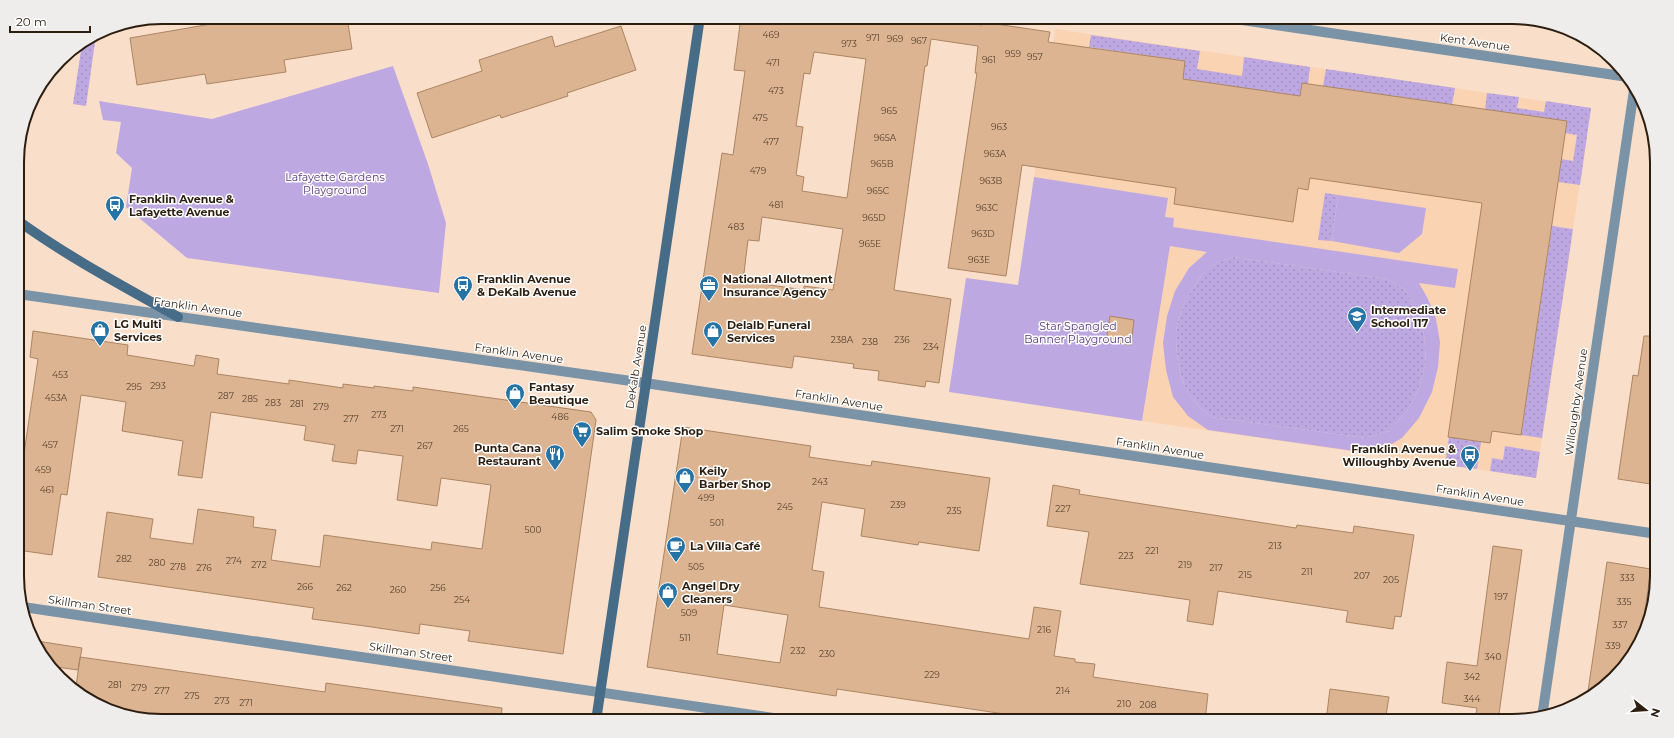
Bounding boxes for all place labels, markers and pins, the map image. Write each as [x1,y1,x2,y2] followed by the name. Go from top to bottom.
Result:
[129,192,234,219] place label: Franklin Avenue & Lafayette Avenue
[104,194,126,222] bus stop icon: Franklin Avenue & Lafayette Avenue
[477,272,577,299] place label: Franklin Avenue & DeKalb Avenue
[723,272,833,299] place label: National Allotment Insurance Agency
[452,274,474,302] bus stop icon: Franklin Avenue & DeKalb Avenue
[698,274,720,302] office icon: National Allotment Insurance Agency
[1371,303,1446,330] place label: Intermediate School 117
[1346,305,1368,333] school or university icon: Intermediate School 117
[114,317,162,344] place label: LG Multi Services
[727,318,811,345] place label: Delalb Funeral Services
[89,319,111,347] shop icon: LG Multi Services
[702,320,724,348] shop icon: Delalb Funeral Services
[529,380,589,407] place label: Fantasy Beautique
[504,382,526,410] shop icon: Fantasy Beautique
[571,420,593,448] supermarket icon: Salim Smoke Shop
[596,424,704,438] place label: Salim Smoke Shop
[474,441,541,468] place label: Punta Cana Restaurant
[1343,442,1456,469] place label: Franklin Avenue & Willoughby Avenue
[544,443,566,471] restaurant icon: Punta Cana Restaurant
[1459,444,1481,472] bus stop icon: Franklin Avenue & Willoughby Avenue
[699,464,771,491] place label: Keily Barber Shop
[674,466,696,494] shop icon: Keily Barber Shop
[665,535,687,563] cafe icon: La Villa Café
[690,539,760,553] place label: La Villa Café
[681,579,740,606] place label: Angel Dry Cleaners
[657,581,679,609] shop icon: Angel Dry Cleaners

